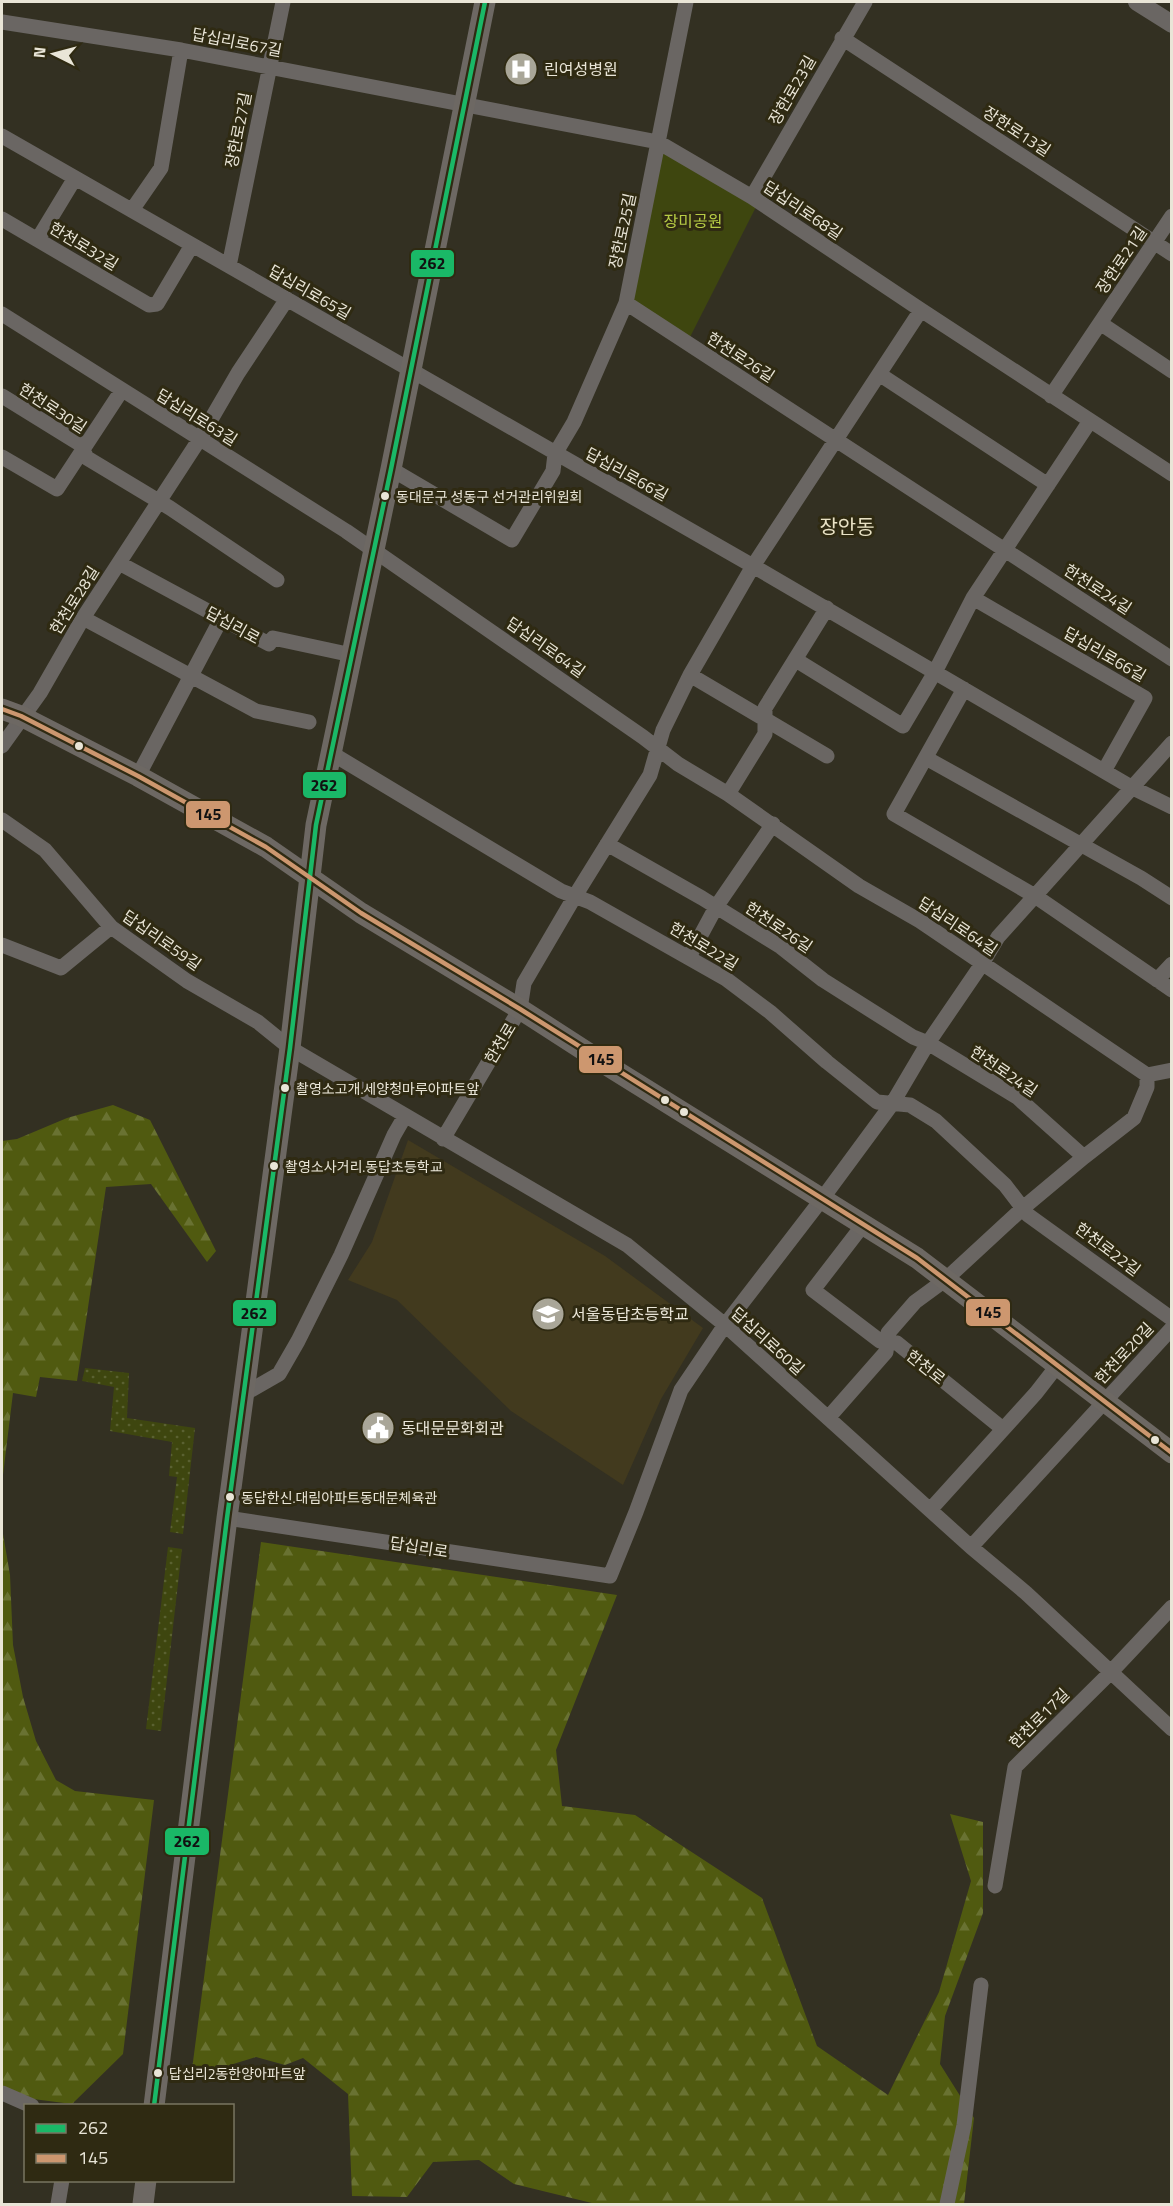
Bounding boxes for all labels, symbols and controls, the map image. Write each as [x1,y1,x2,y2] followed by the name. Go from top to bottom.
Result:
[190,21,284,63] street label: 답십리로67길
[24,24,84,84] north arrow
[27,46,52,59] text: N
[503,51,539,87] hospital icon: 린여성병원
[762,51,822,129] street label: 장한로23길
[544,57,618,81] place label: 린여성병원
[219,90,257,170] street label: 장한로27길
[978,100,1056,162] street label: 장한로13길
[758,174,848,246] street label: 답십리로68길
[602,191,642,271] street label: 장한로25길
[664,209,722,233] park label: 장미공원
[45,216,123,276] street label: 한천로32길
[1090,221,1152,299] street label: 장한로21길
[410,249,455,278] line badge: 262
[419,251,445,275] text: 262
[264,259,356,325] street label: 답십리로65길
[702,326,780,388] street label: 한천로26길
[14,377,92,439] street label: 한천로30길
[152,383,242,451] street label: 답십리로63길
[581,441,673,507] street label: 답십리로66길
[396,486,582,507] place label: 동대문구 성동구 선거관리위원회
[379,490,391,502] marker: 동대문구 성동구 선거관리위원회
[819,511,875,542] district label: 장안동
[1059,558,1137,620] street label: 한천로24길
[43,561,105,639] street label: 한천로28길
[201,600,265,650] street label: 답십리로
[502,611,590,683] street label: 답십리로64길
[1059,621,1151,687] street label: 답십리로66길
[73,740,85,752] unlabelled marker
[302,771,347,799] line badge: 262
[311,773,337,797] text: 262
[185,800,231,829] line badge: 145
[195,802,221,826] text: 145
[913,890,1003,962] street label: 답십리로64길
[740,896,818,958] street label: 한천로26길
[118,904,206,976] street label: 답십리로59길
[665,916,743,976] street label: 한천로22길
[478,1018,522,1068] street label: 한천로
[965,1040,1043,1102] street label: 한천로24길
[578,1045,623,1074] line badge: 145
[588,1047,614,1071] text: 145
[296,1078,479,1099] place label: 촬영소고개.세양청마루아파트앞
[279,1082,291,1094] marker: 촬영소고개.세양청마루아파트앞
[659,1094,671,1106] unlabelled marker
[678,1106,690,1118] unlabelled marker
[285,1156,443,1177] place label: 촬영소사거리.동답초등학교
[268,1160,280,1172] marker: 촬영소사거리.동답초등학교
[1070,1216,1146,1282] street label: 한천로22길
[530,1296,566,1332] school or university icon: 서울동답초등학교
[965,1298,1011,1327] line badge: 145
[232,1299,277,1327] line badge: 262
[975,1300,1001,1324] text: 145
[241,1301,267,1325] text: 262
[726,1301,810,1381] street label: 답십리로60길
[571,1302,689,1326] place label: 서울동답초등학교
[1089,1317,1159,1389] street label: 한천로20길
[901,1344,951,1390] street label: 한천로
[360,1410,396,1446] public building icon: 동대문문화회관
[401,1416,504,1440] place label: 동대문문화회관
[1149,1434,1161,1446] unlabelled marker
[241,1487,437,1508] place label: 동답한신.대림아파트동대문체육관
[224,1491,236,1503] marker: 동답한신.대림아파트동대문체육관
[388,1531,450,1564] street label: 답십리로
[1003,1682,1075,1754] street label: 한천로17길
[164,1827,210,1856] line badge: 262
[174,1829,200,1853] text: 262
[169,2063,306,2084] place label: 답십리2동한양아파트앞
[152,2067,164,2079] marker: 답십리2동한양아파트앞
[24,2104,234,2182] legend
[78,2114,108,2141] text: 262
[78,2144,108,2171] text: 145

